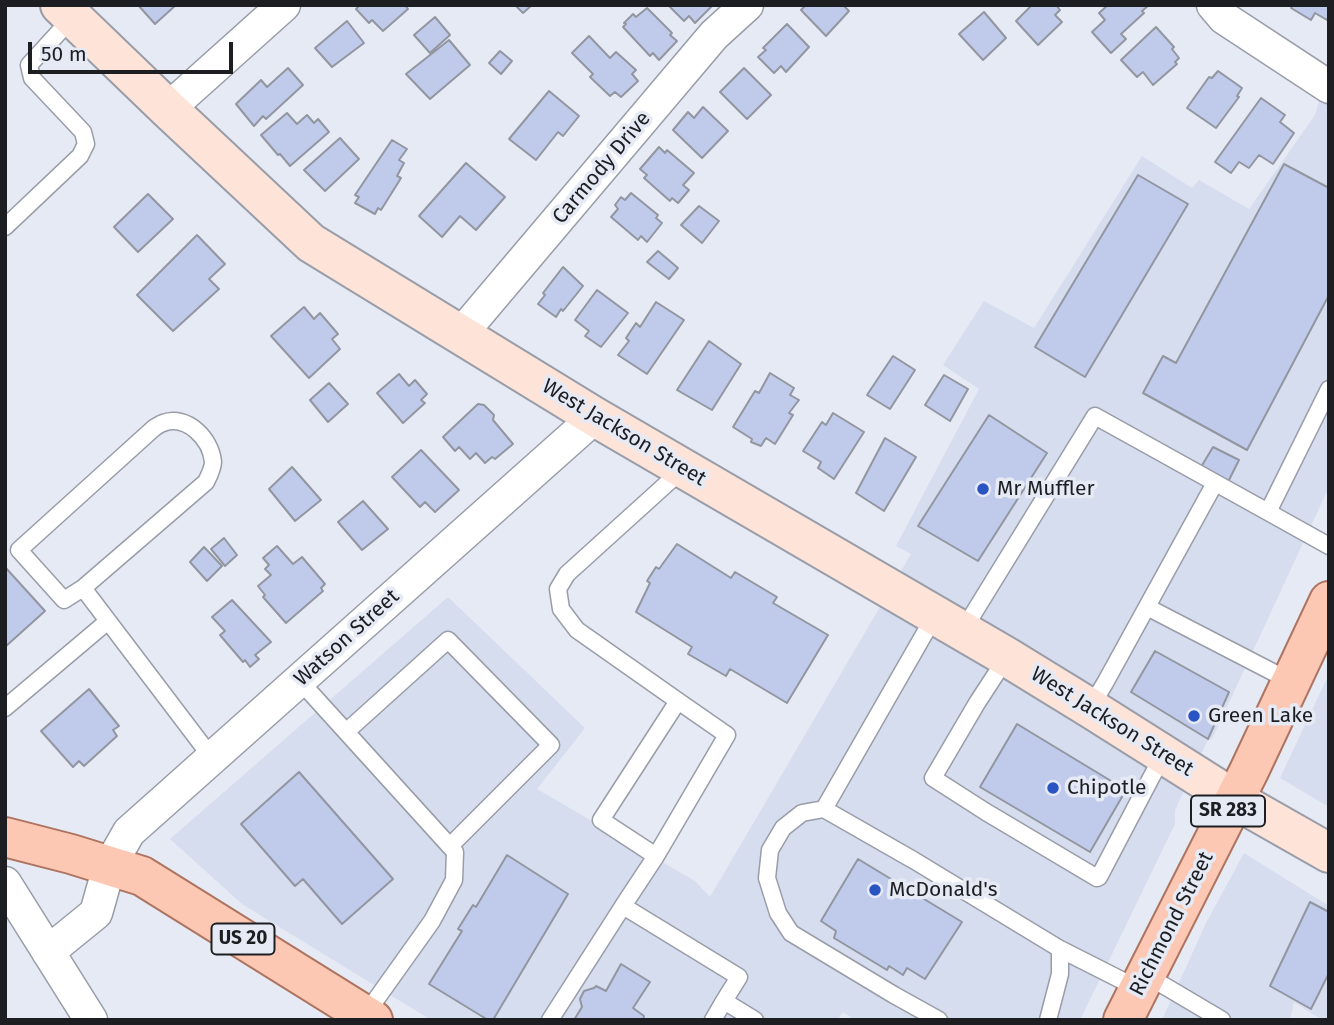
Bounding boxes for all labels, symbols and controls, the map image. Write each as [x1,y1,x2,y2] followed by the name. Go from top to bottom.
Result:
[32,28,236,72] scale bar
[41,41,87,67] text: 50 m
[548,107,656,229] street label: Carmody Drive
[537,374,711,492] street label: West Jackson Street
[997,476,1094,502] place label: Mr Muffler
[975,481,991,497] marker: Mr Muffler
[289,584,405,692] street label: Watson Street
[1026,662,1198,782] street label: West Jackson Street
[1208,703,1313,729] place label: Green Lake
[1186,708,1202,724] marker: Green Lake
[1067,775,1146,801] place label: Chipotle
[1045,780,1061,796] marker: Chipotle
[1191,796,1265,826] road number: SR 283
[1125,848,1219,1000] street label: Richmond Street
[889,877,997,903] place label: McDonald's
[867,882,883,898] marker: McDonald's
[212,923,274,954] road number: US 20

